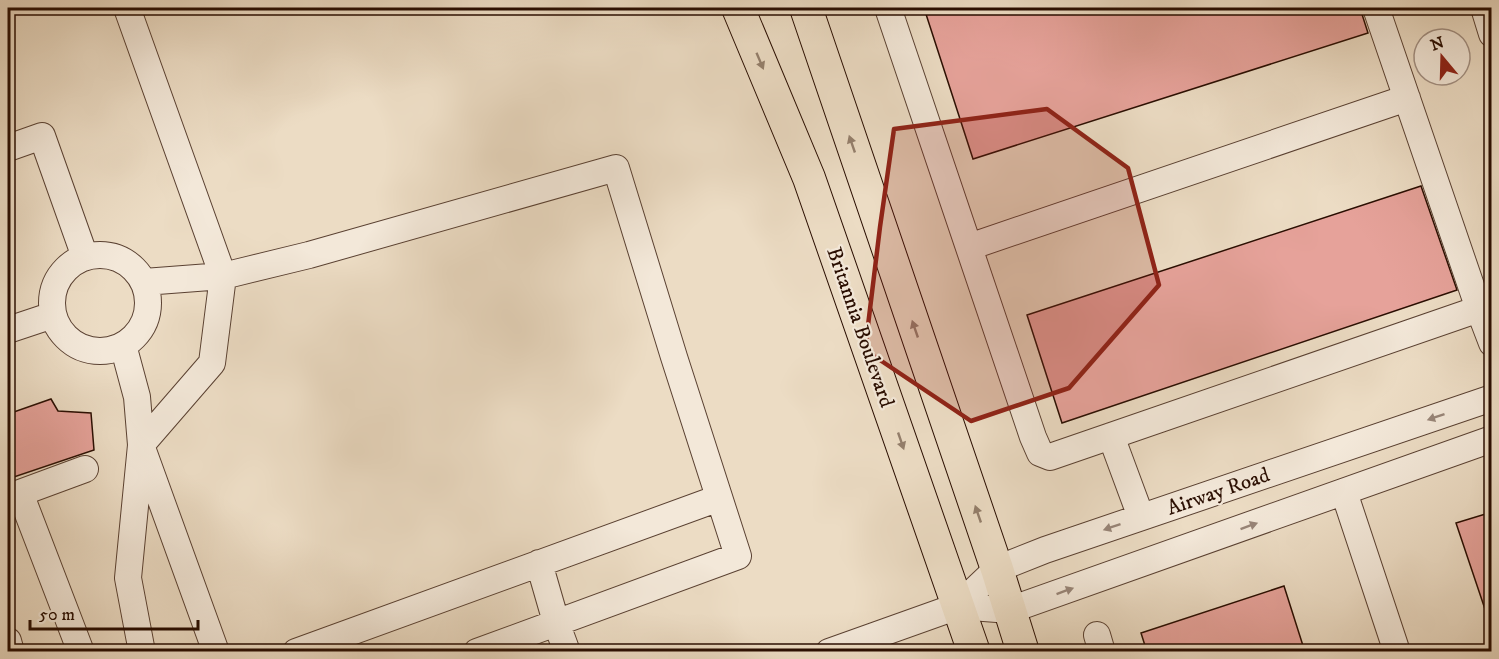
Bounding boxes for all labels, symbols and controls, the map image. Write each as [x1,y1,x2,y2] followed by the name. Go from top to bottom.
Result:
[1412,27,1472,87] north arrow
[1428,32,1447,55] text: N
[755,53,765,71] one-way arrow
[847,135,856,153] one-way arrow
[820,244,900,411] street label: Britannia Boulevard
[909,320,919,338] one-way arrow
[1427,412,1445,422] one-way arrow
[896,432,906,450] one-way arrow
[1164,462,1274,522] street label: Airway Road
[972,504,982,522] one-way arrow
[1240,520,1258,530] one-way arrow
[1103,523,1121,532] one-way arrow
[1056,585,1074,595] one-way arrow
[30,593,198,631] scale bar
[39,604,75,626] text: 50 m

